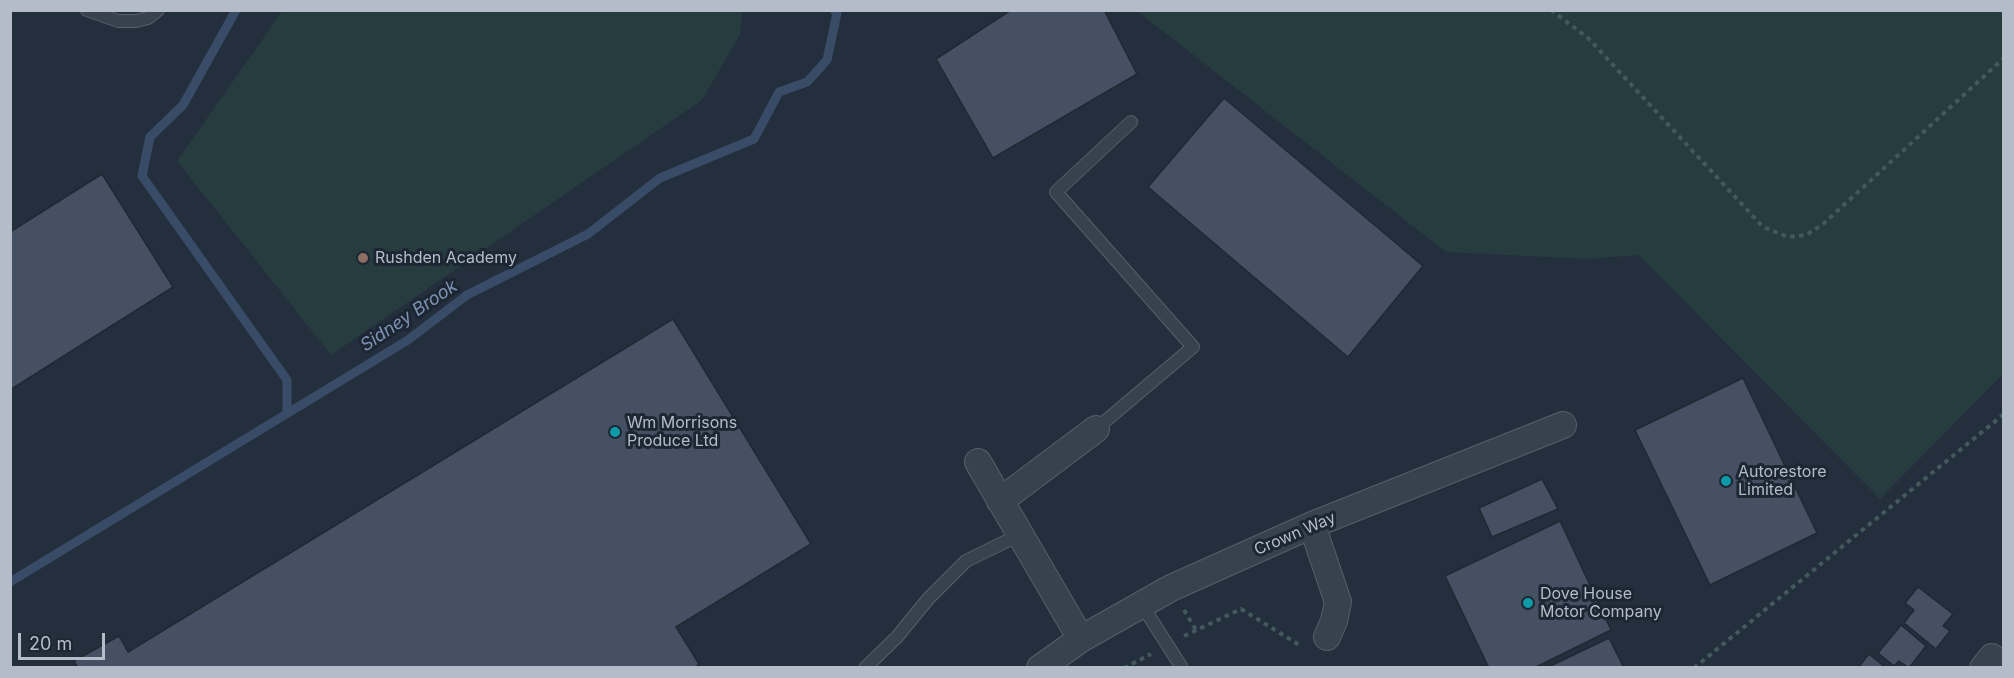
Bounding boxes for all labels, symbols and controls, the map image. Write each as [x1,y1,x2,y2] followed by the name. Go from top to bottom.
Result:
[375,248,517,268] place label: Rushden Academy
[356,251,370,265] marker: Rushden Academy
[356,276,462,356] water label: Sidney Brook
[627,413,737,451] place label: Wm Morrisons Produce Ltd
[608,425,622,439] marker: Wm Morrisons Produce Ltd
[1738,462,1826,500] place label: Autorestore Limited
[1719,474,1733,488] marker: Autorestore Limited
[1251,508,1339,560] street label: Crown Way
[1540,584,1662,622] place label: Dove House Motor Company
[1521,596,1535,610] marker: Dove House Motor Company
[21,621,108,659] scale bar
[29,633,72,654] text: 20 m

